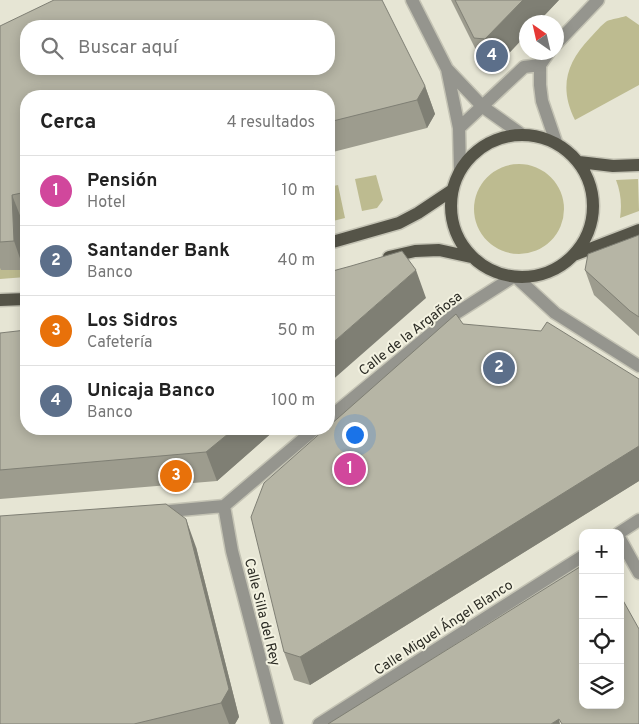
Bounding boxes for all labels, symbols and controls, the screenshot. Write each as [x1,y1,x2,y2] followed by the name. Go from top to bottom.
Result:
[519,15,564,60] north arrow
[20,20,335,75] search box
[38,34,66,62] icon: search
[78,36,178,60] text: Buscar aquí
[476,37,508,75] pin: 4
[40,109,96,136] text: Cerca
[227,113,315,133] text: 4 resultados
[87,169,158,193] text: Pensión
[53,181,59,201] text: 1
[281,181,315,201] text: 10 m
[87,193,126,213] text: Hotel
[87,239,230,263] text: Santander Bank
[51,251,61,271] text: 2
[277,251,315,271] text: 40 m
[87,263,133,283] text: Banco
[356,289,466,380] street label: Calle de la Argañosa
[87,309,178,333] text: Los Sidros
[51,321,61,341] text: 3
[278,321,315,341] text: 50 m
[87,333,153,353] text: Cafetería
[483,349,515,387] pin: 2
[87,379,215,403] text: Unicaja Banco
[51,391,61,411] text: 4
[271,391,315,411] text: 100 m
[87,403,133,423] text: Banco
[342,422,368,448] your location
[334,450,366,488] pin: 1
[160,457,192,495] pin: 3
[579,529,624,709] map controls
[579,529,624,574] button: +
[240,557,283,668] street label: Calle Silla del Rey
[579,574,624,619] button: −
[371,576,517,680] street label: Calle Miguel Ángel Blanco
[579,619,624,664] button: locate
[579,664,624,709] button: layers

